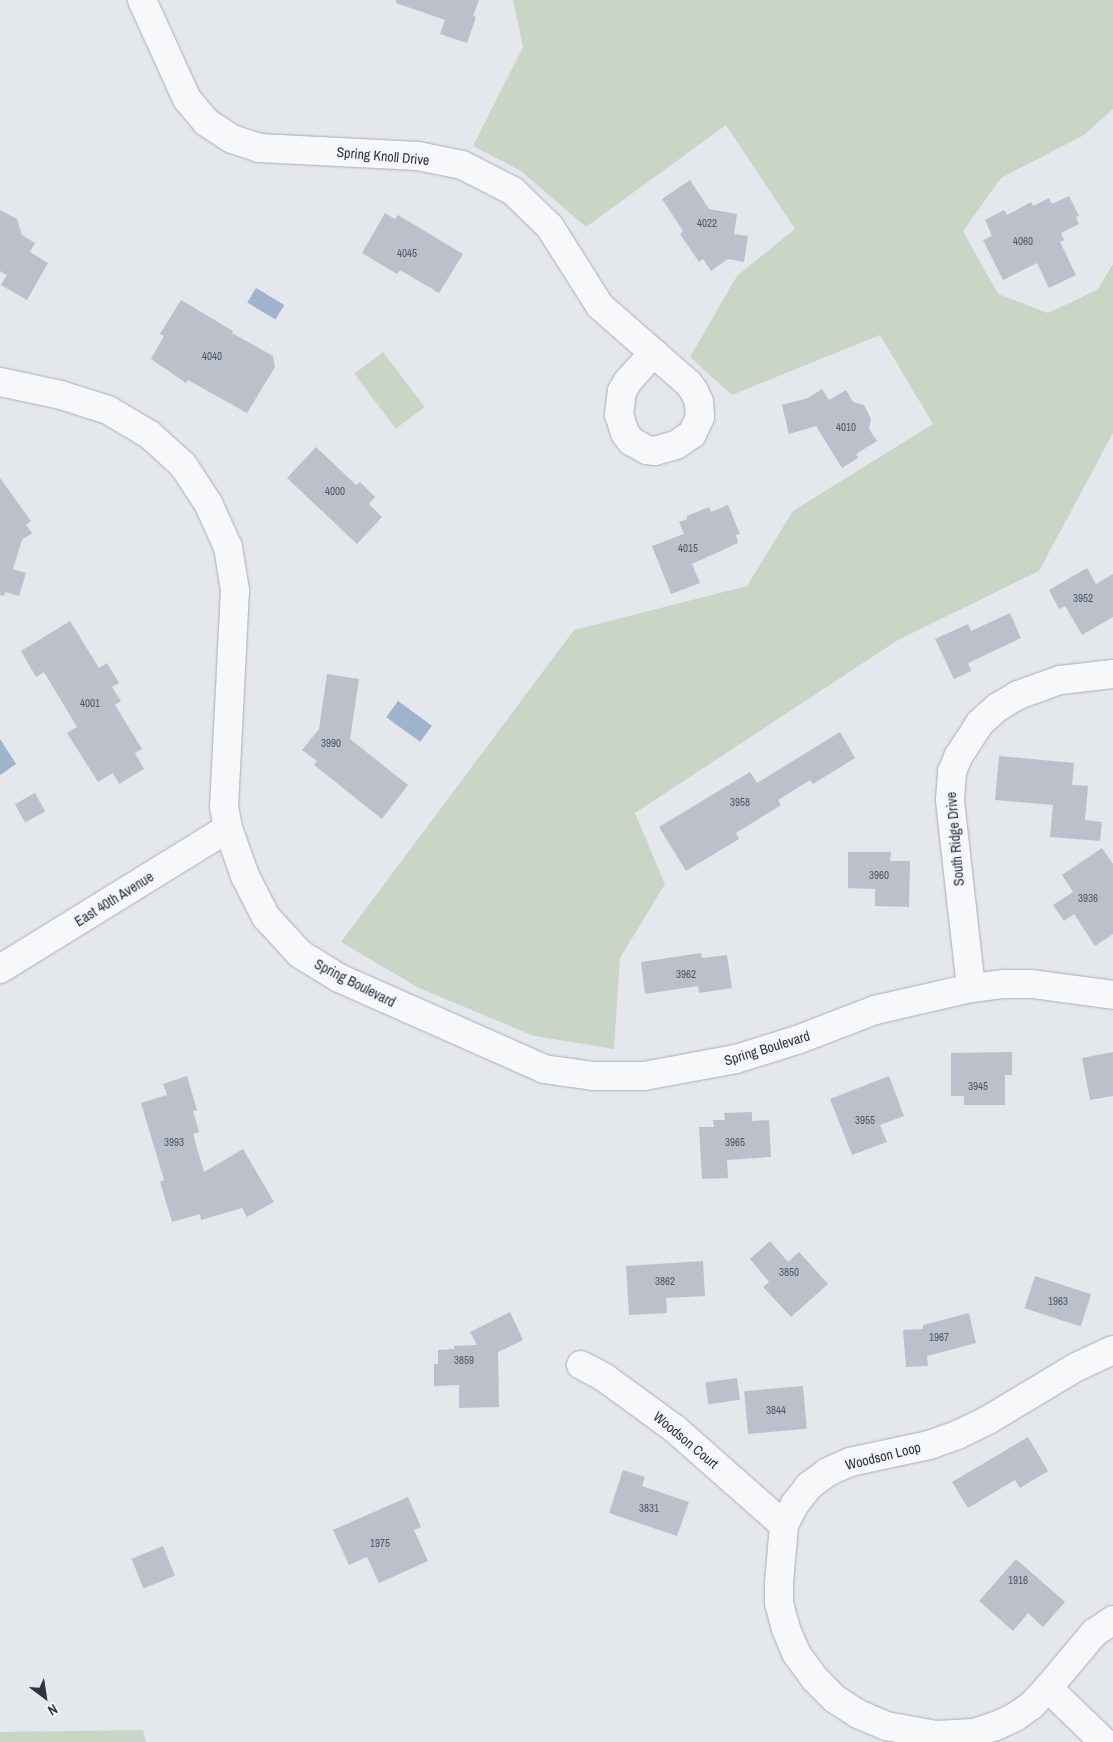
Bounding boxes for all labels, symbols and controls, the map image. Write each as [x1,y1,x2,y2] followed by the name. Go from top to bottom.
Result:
[336,144,430,168] street label: Spring Knoll Drive
[697,216,717,230] house number: 4022
[1013,234,1033,248] house number: 4060
[397,246,417,260] house number: 4045
[202,349,222,363] house number: 4040
[836,420,856,434] house number: 4010
[325,484,345,498] house number: 4000
[678,541,698,555] house number: 4015
[1073,591,1093,605] house number: 3952
[80,696,100,710] house number: 4001
[321,736,341,750] house number: 3990
[943,791,967,887] street label: South Ridge Drive
[730,795,750,809] house number: 3958
[71,868,157,930] street label: East 40th Avenue
[869,868,889,882] house number: 3960
[1078,891,1098,905] house number: 3936
[312,955,398,1011] street label: Spring Boulevard
[676,967,696,981] house number: 3962
[722,1027,812,1069] street label: Spring Boulevard
[968,1079,988,1093] house number: 3945
[855,1113,875,1127] house number: 3955
[164,1135,184,1149] house number: 3993
[725,1135,745,1149] house number: 3965
[779,1265,799,1279] house number: 3850
[655,1274,675,1288] house number: 3862
[1048,1294,1068,1308] house number: 1963
[929,1330,949,1344] house number: 1967
[454,1353,474,1367] house number: 3859
[766,1403,786,1417] house number: 3844
[650,1408,722,1472] street label: Woodson Court
[844,1439,922,1473] street label: Woodson Loop
[639,1501,659,1515] house number: 3831
[370,1536,390,1550] house number: 1975
[1008,1573,1028,1587] house number: 1916
[20,1672,70,1722] north arrow
[45,1700,61,1720] text: N

